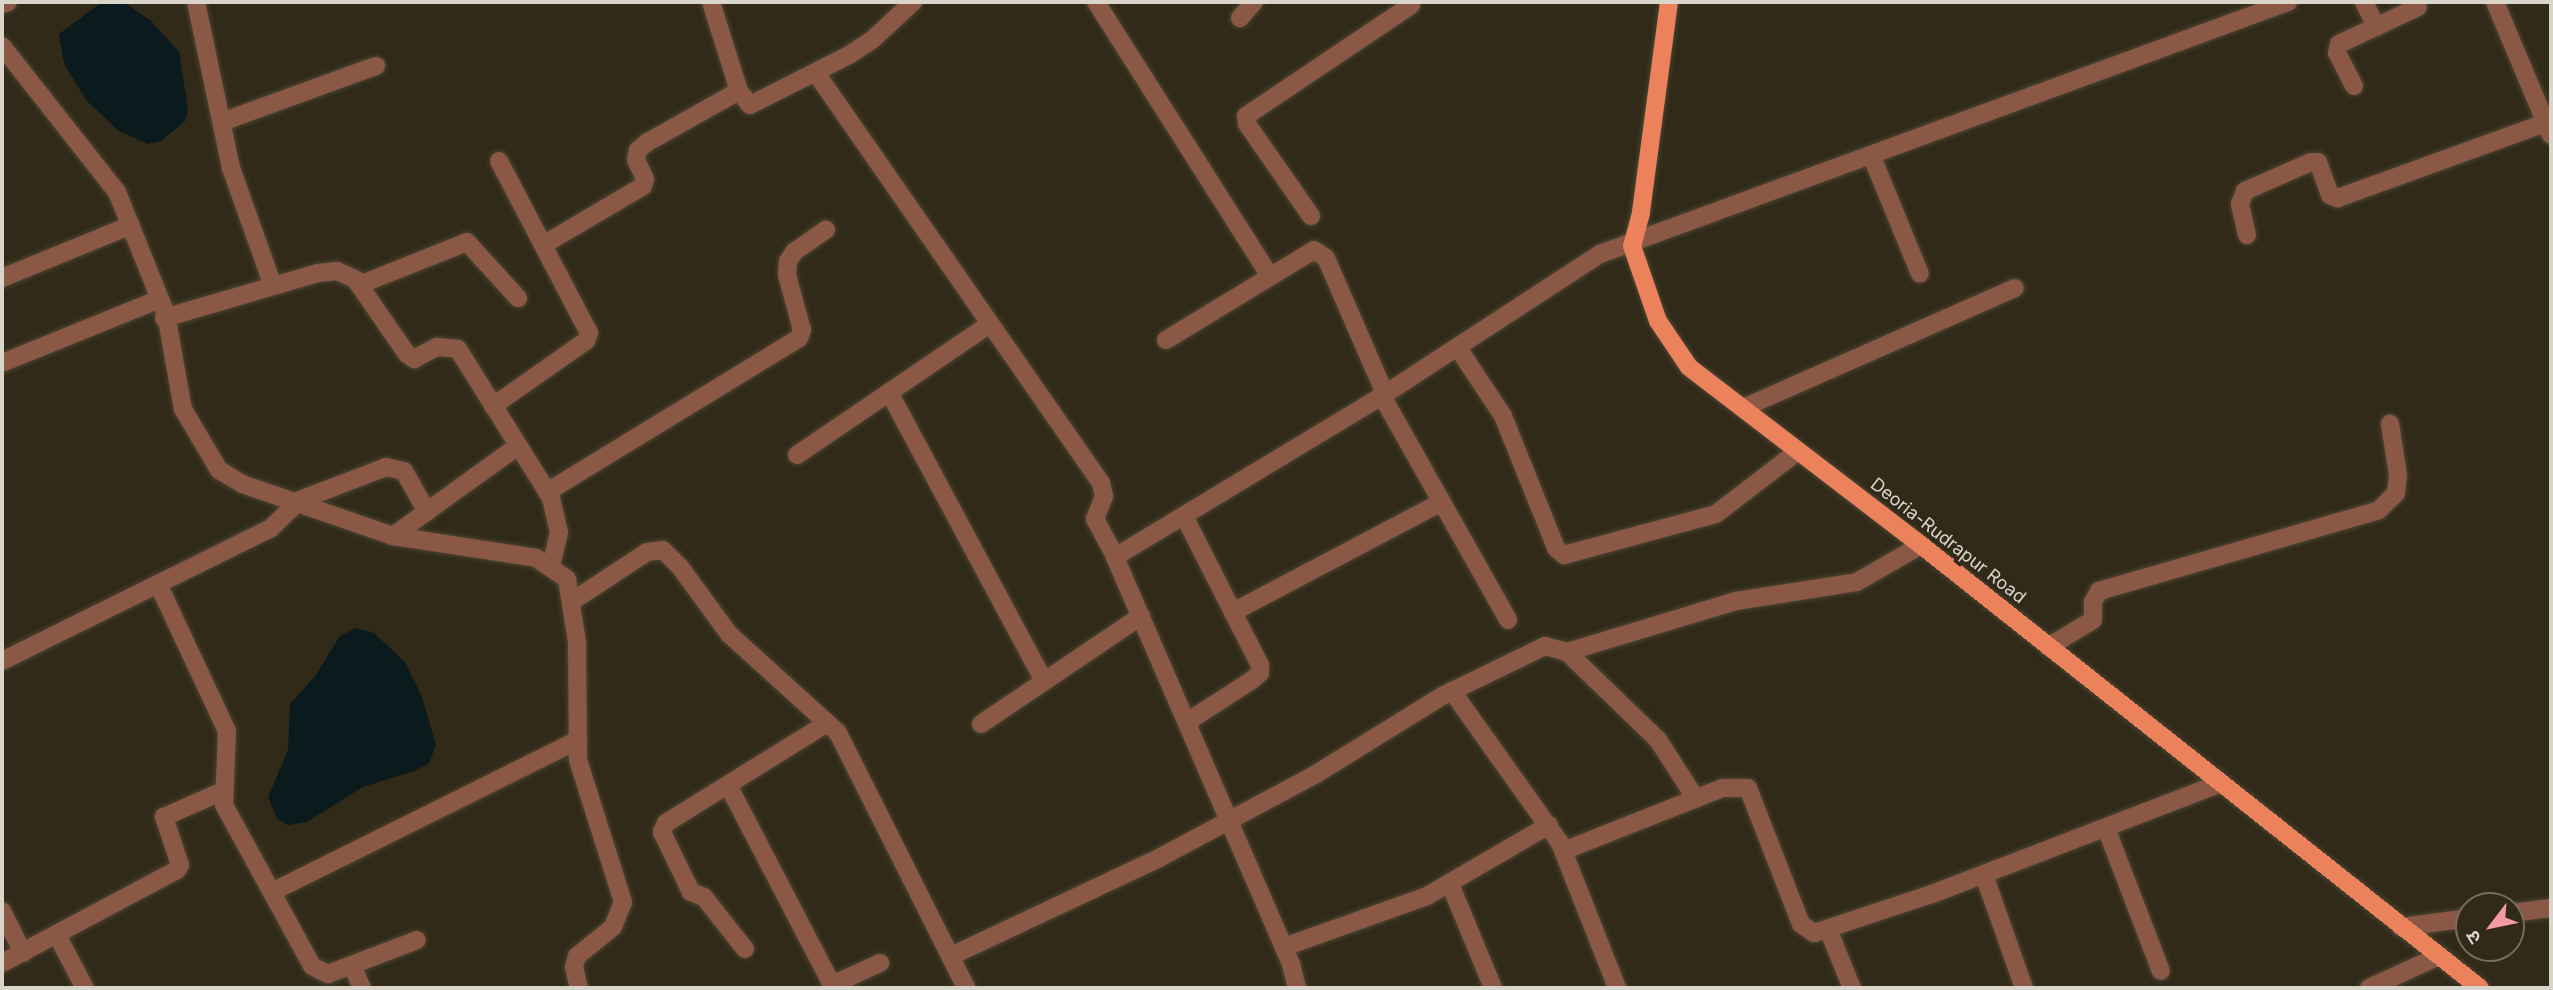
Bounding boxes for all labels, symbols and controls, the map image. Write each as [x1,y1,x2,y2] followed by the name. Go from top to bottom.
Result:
[1866,474,2030,608] street label: Deoria-Rudrapur Road
[2455,892,2525,962] north arrow
[2461,927,2486,948] text: उ

